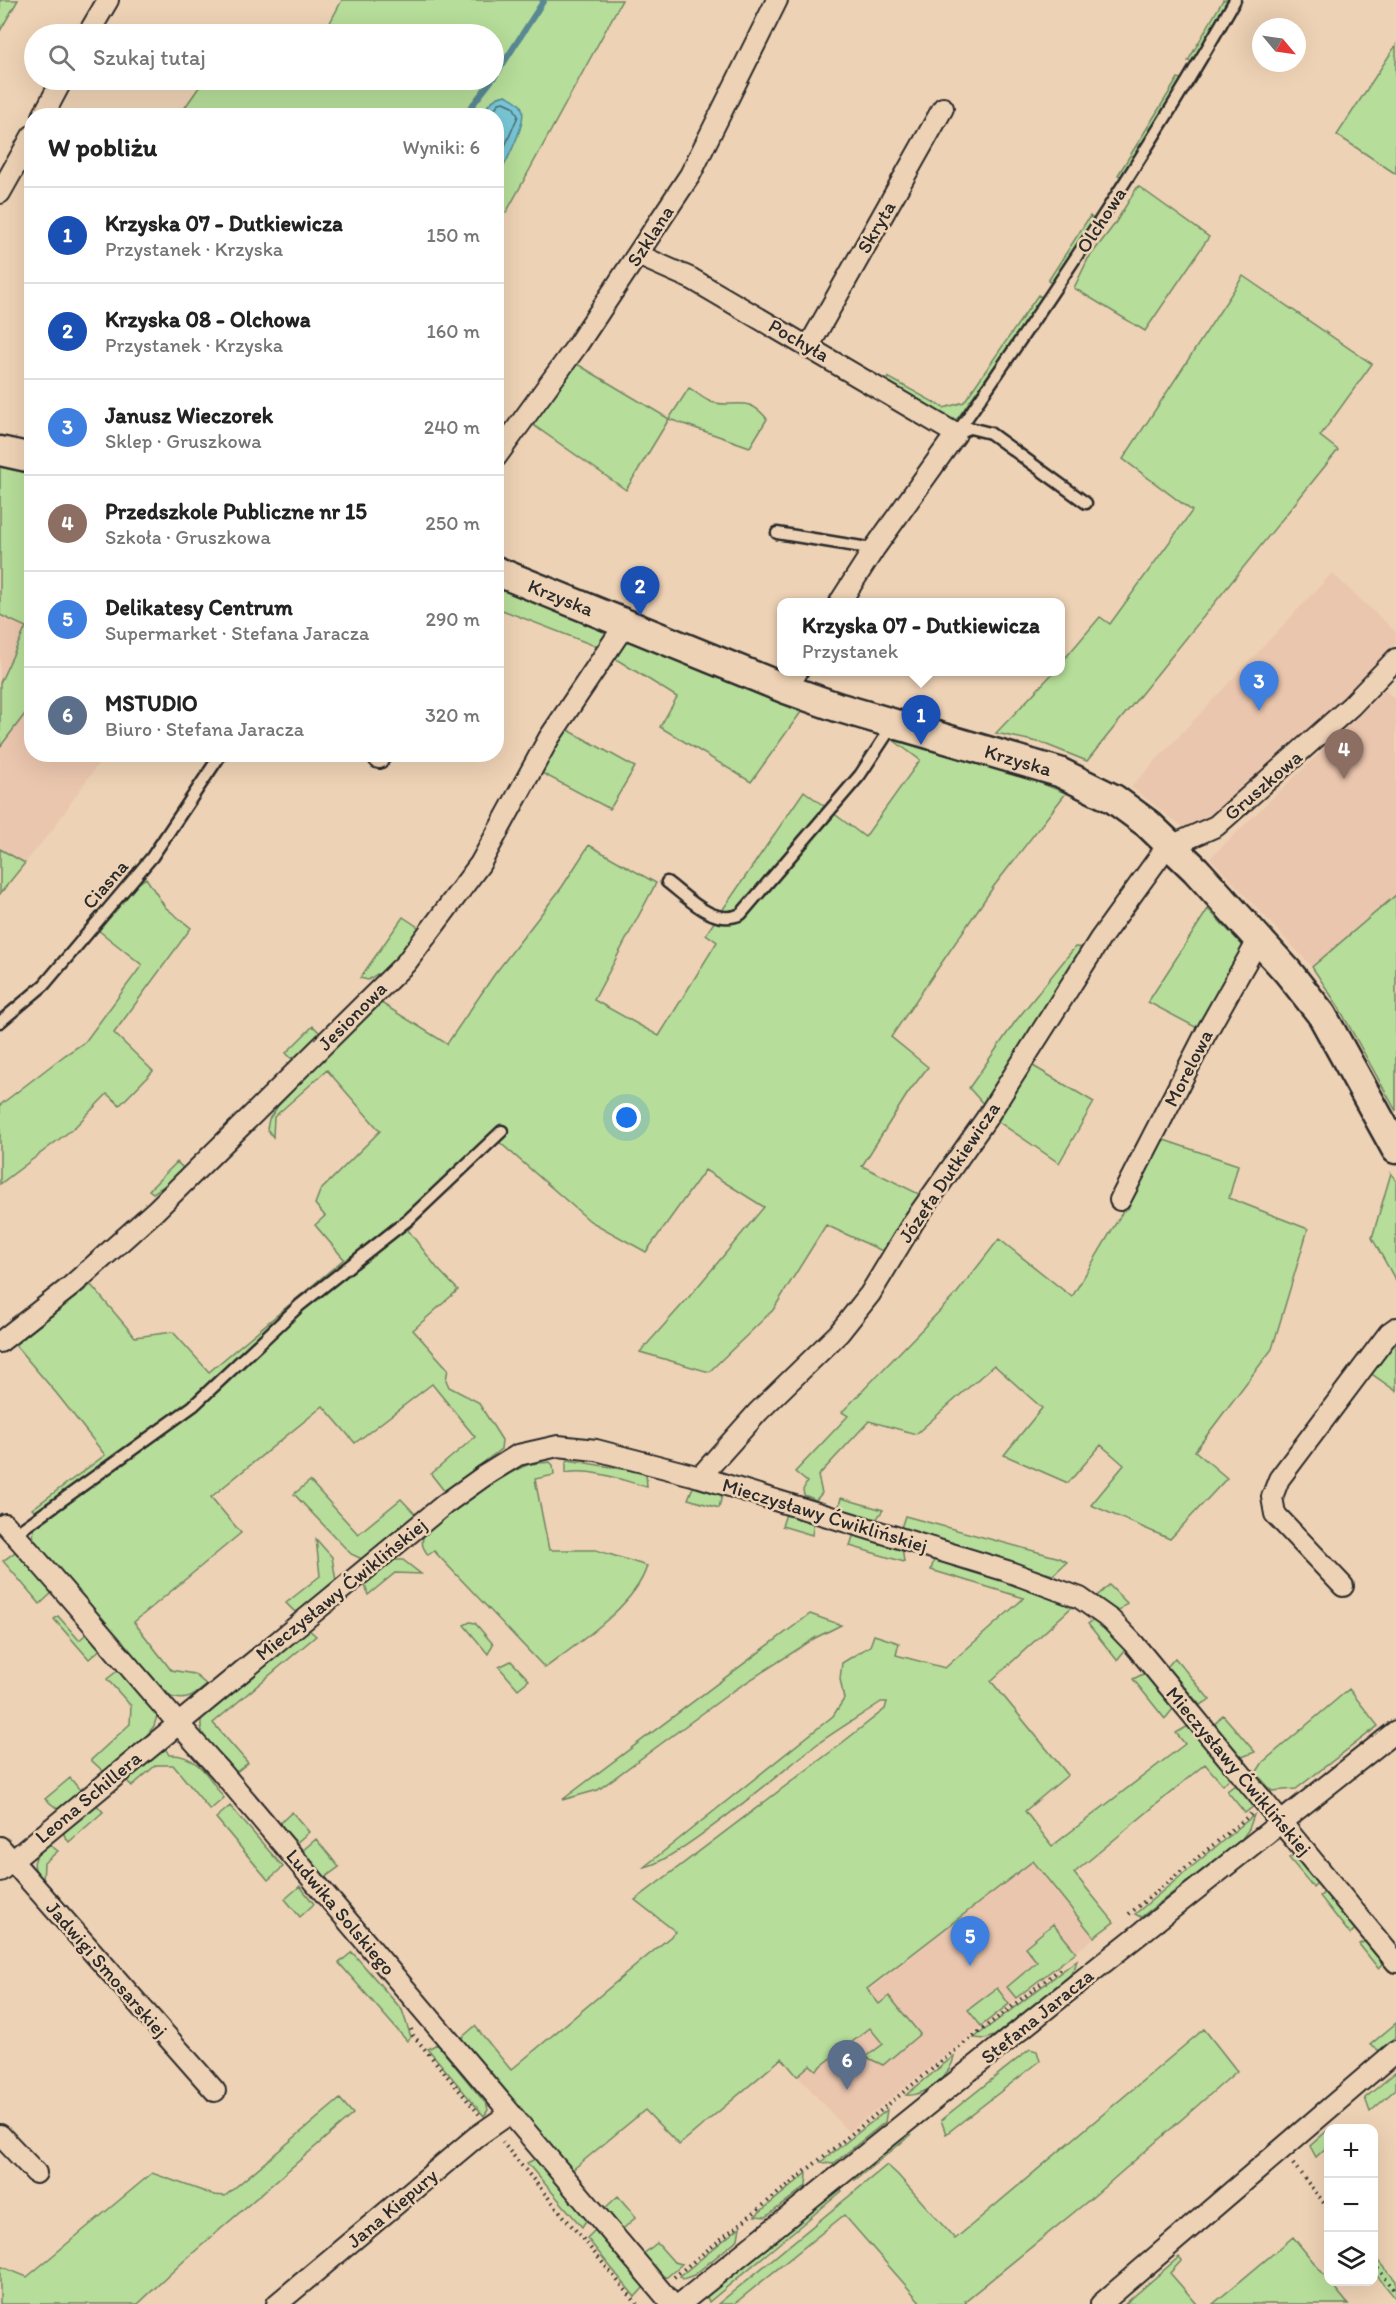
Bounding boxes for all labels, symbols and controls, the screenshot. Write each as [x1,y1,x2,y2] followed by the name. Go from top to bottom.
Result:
[1252,18,1306,72] north arrow
[24,24,504,90] search box
[45,41,78,74] icon: search
[93,44,206,71] text: Szukaj tutaj
[48,131,157,163] text: W pobliżu
[402,135,480,159] text: Wyniki: 6
[1071,182,1131,257] street label: Olchowa
[851,196,901,257] street label: Skryta
[621,201,679,271] street label: Szklana
[105,210,343,237] text: Krzyska 07 - Dutkiewicza
[63,223,72,247] text: 1
[427,223,480,247] text: 150 m
[105,237,283,261] text: Przystanek · Krzyska
[105,306,311,333] text: Krzyska 08 - Olchowa
[765,313,834,367] street label: Pochyła
[62,319,73,343] text: 2
[427,319,480,343] text: 160 m
[105,333,283,357] text: Przystanek · Krzyska
[105,402,273,429] text: Janusz Wieczorek
[62,415,73,439] text: 3
[424,415,480,439] text: 240 m
[105,429,262,453] text: Sklep · Gruszkowa
[105,498,367,525] text: Przedszkole Publiczne nr 15
[61,511,74,535] text: 4
[425,511,480,535] text: 250 m
[105,525,271,549] text: Szkoła · Gruszkowa
[620,566,660,616] pin: 2
[525,573,598,622] street label: Krzyska
[105,594,293,621] text: Delikatesy Centrum
[777,598,1065,676] popup
[62,607,73,631] text: 5
[425,607,480,631] text: 290 m
[802,612,1040,639] text: Krzyska 07 - Dutkiewicza
[105,621,369,645] text: Supermarket · Stefana Jaracza
[802,639,898,663] text: Przystanek
[1240,662,1278,711] pin: 3
[105,690,198,717] text: MSTUDIO
[902,696,940,745] pin: 1
[62,703,73,727] text: 6
[425,703,480,727] text: 320 m
[105,717,304,741] text: Biuro · Stefana Jaracza
[1324,730,1364,779] pin: 4
[982,739,1055,781] street label: Krzyska
[1219,744,1307,825] street label: Gruszkowa
[77,854,133,914] street label: Ciasna
[312,976,392,1056] street label: Jesionowa
[1158,1025,1218,1111] street label: Morelowa
[893,1097,1005,1247] street label: Józefa Dutkiewicza
[612,1103,641,1132] your location
[719,1472,931,1558] street label: Mieczysławy Ćwiklińskiej
[251,1513,431,1665] street label: Mieczysławy Ćwiklińskiej
[1161,1682,1317,1860] street label: Mieczysławy Ćwiklińskiej
[30,1745,146,1848] street label: Leona Schillera
[281,1844,401,1980] street label: Ludwika Solskiego
[41,1896,173,2042] street label: Jadwigi Smosarskiej
[950,1916,990,1966] pin: 5
[976,1963,1099,2069] street label: Stefana Jaracza
[828,2040,866,2090] pin: 6
[1324,2124,1378,2286] map controls
[1324,2124,1378,2178] button: +
[342,2163,443,2253] street label: Jana Kiepury
[1324,2178,1378,2232] button: −
[1324,2232,1378,2286] button: layers

